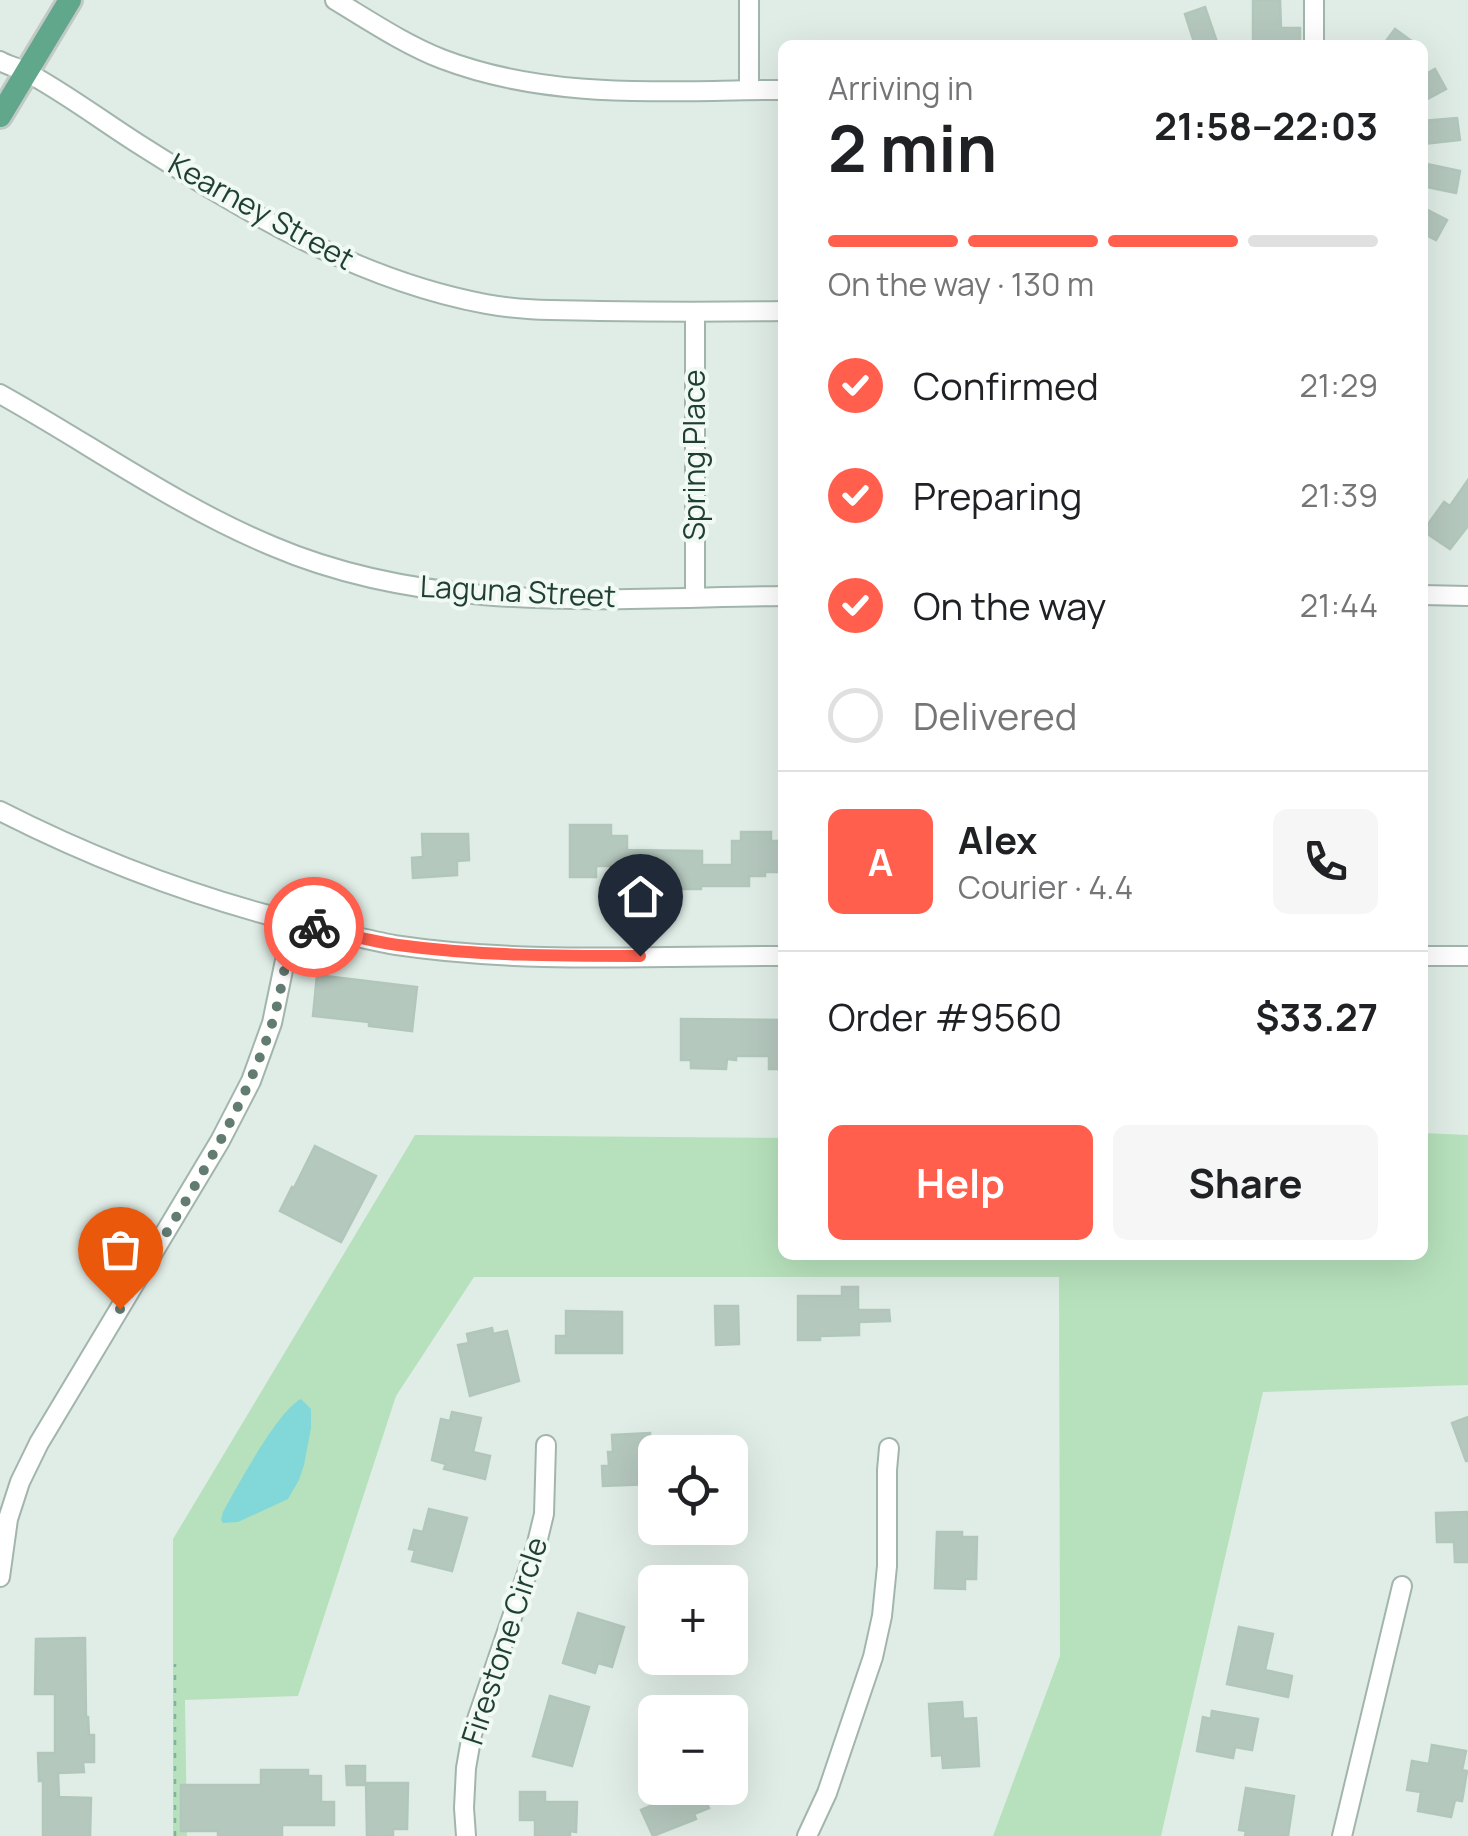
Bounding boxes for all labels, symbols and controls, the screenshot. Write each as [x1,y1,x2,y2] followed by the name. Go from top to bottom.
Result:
[828,66,973,110] text: Arriving in
[1154,99,1378,151] text: 21:58–22:03
[828,103,997,192] text: 2 min
[162,143,362,279] street label: Kearney Street
[828,262,1094,306] text: On the way · 130 m
[828,358,883,413] icon: check
[913,359,1099,411] text: Confirmed
[1300,363,1378,407] text: 21:29
[673,369,714,541] street label: Spring Place
[828,468,883,523] icon: check
[913,469,1082,521] text: Preparing
[1300,473,1378,517] text: 21:39
[419,565,617,616] street label: Laguna Street
[828,578,883,633] icon: check
[913,579,1106,631] text: On the way
[1300,583,1378,627] text: 21:44
[913,689,1077,741] text: Delivered
[1273,809,1378,914] button: phone
[958,813,1037,865] text: Alex
[868,835,893,887] text: A
[598,854,683,957] pin
[958,865,1133,909] text: Courier · 4.4
[613,869,668,924] icon: home
[264,877,364,977] courier
[287,900,342,955] icon: bike
[828,990,1062,1042] text: Order #9560
[1256,990,1378,1042] text: $33.27
[828,1125,1093,1240] button: Help
[1113,1125,1378,1240] button: Share
[78,1207,163,1310] pin
[93,1222,148,1277] icon: bag
[638,1435,748,1805] map controls
[638,1435,748,1545] button: locate
[451,1531,556,1750] street label: Firestone Circle
[638,1565,748,1675] button: +
[638,1695,748,1805] button: −

